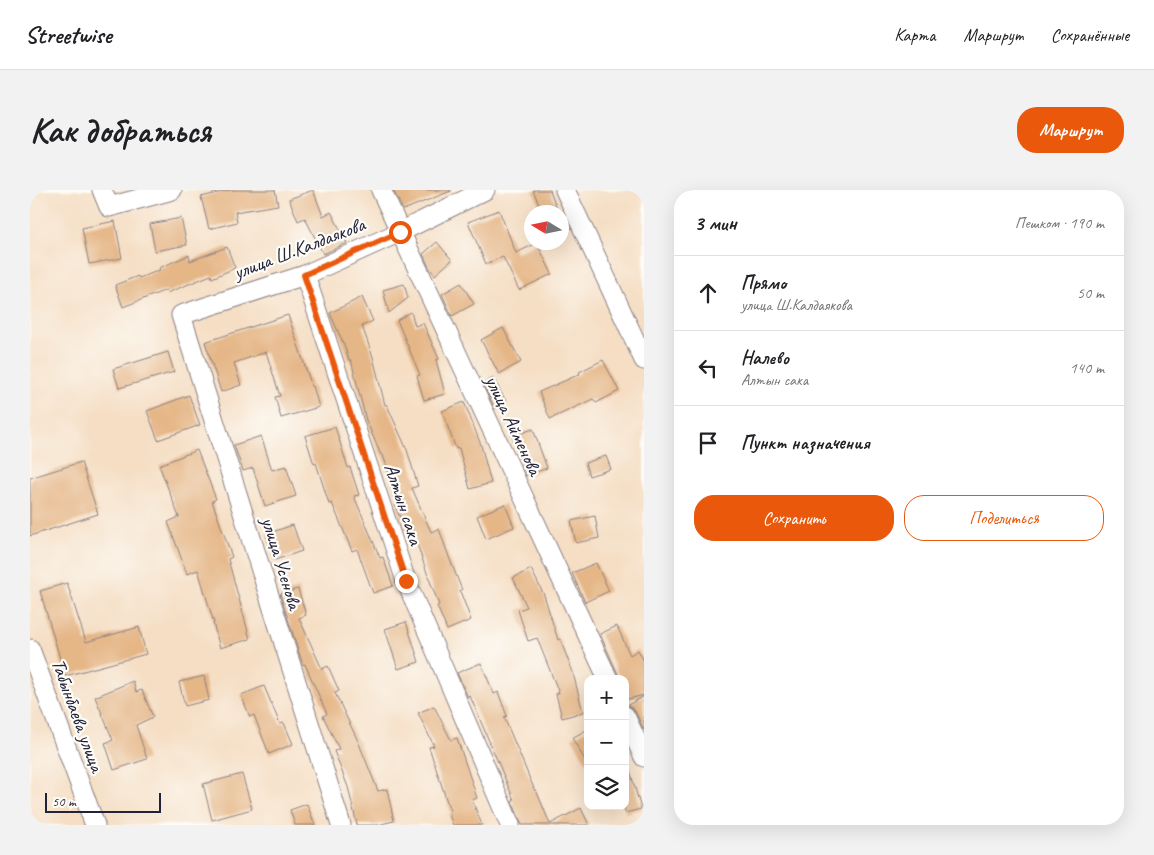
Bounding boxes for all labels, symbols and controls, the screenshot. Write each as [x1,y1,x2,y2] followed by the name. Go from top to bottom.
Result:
[25,20,111,50] text: Streetwise
[894,24,935,46] text: Карта
[963,24,1023,46] text: Маршрут
[1051,24,1129,46] text: Сохранённые
[1017,107,1124,153] button: Маршрут
[30,108,211,153] text: Как добраться
[524,205,569,250] north arrow
[694,210,737,236] text: 3 мин
[229,211,370,285] street label: улица Ш.Калдаякова
[1015,213,1104,233] text: Пешком · 190 m
[389,221,412,244] route start
[741,271,786,295] text: Прямо
[694,279,722,307] icon: ahead
[1077,283,1104,303] text: 50 m
[741,295,852,315] text: улица Ш.Калдаякова
[741,346,789,370] text: Налево
[694,354,722,382] icon: left
[1070,358,1104,378] text: 140 m
[479,370,548,481] street label: улица Айменова
[741,370,808,390] text: Алтын сака
[694,429,722,457] icon: arrive
[741,431,870,455] text: Пункт назначения
[379,460,429,550] street label: Алтын сака
[694,495,894,541] button: Сохранить
[904,495,1104,541] button: Поделиться
[255,513,308,614] street label: улица Усенова
[395,570,418,593] route end
[45,655,110,777] street label: Табынбаева улица
[584,675,629,810] map controls
[584,675,629,720] button: +
[584,720,629,765] button: −
[584,765,629,810] button: layers
[45,790,161,813] scale bar
[52,793,76,810] text: 50 m

